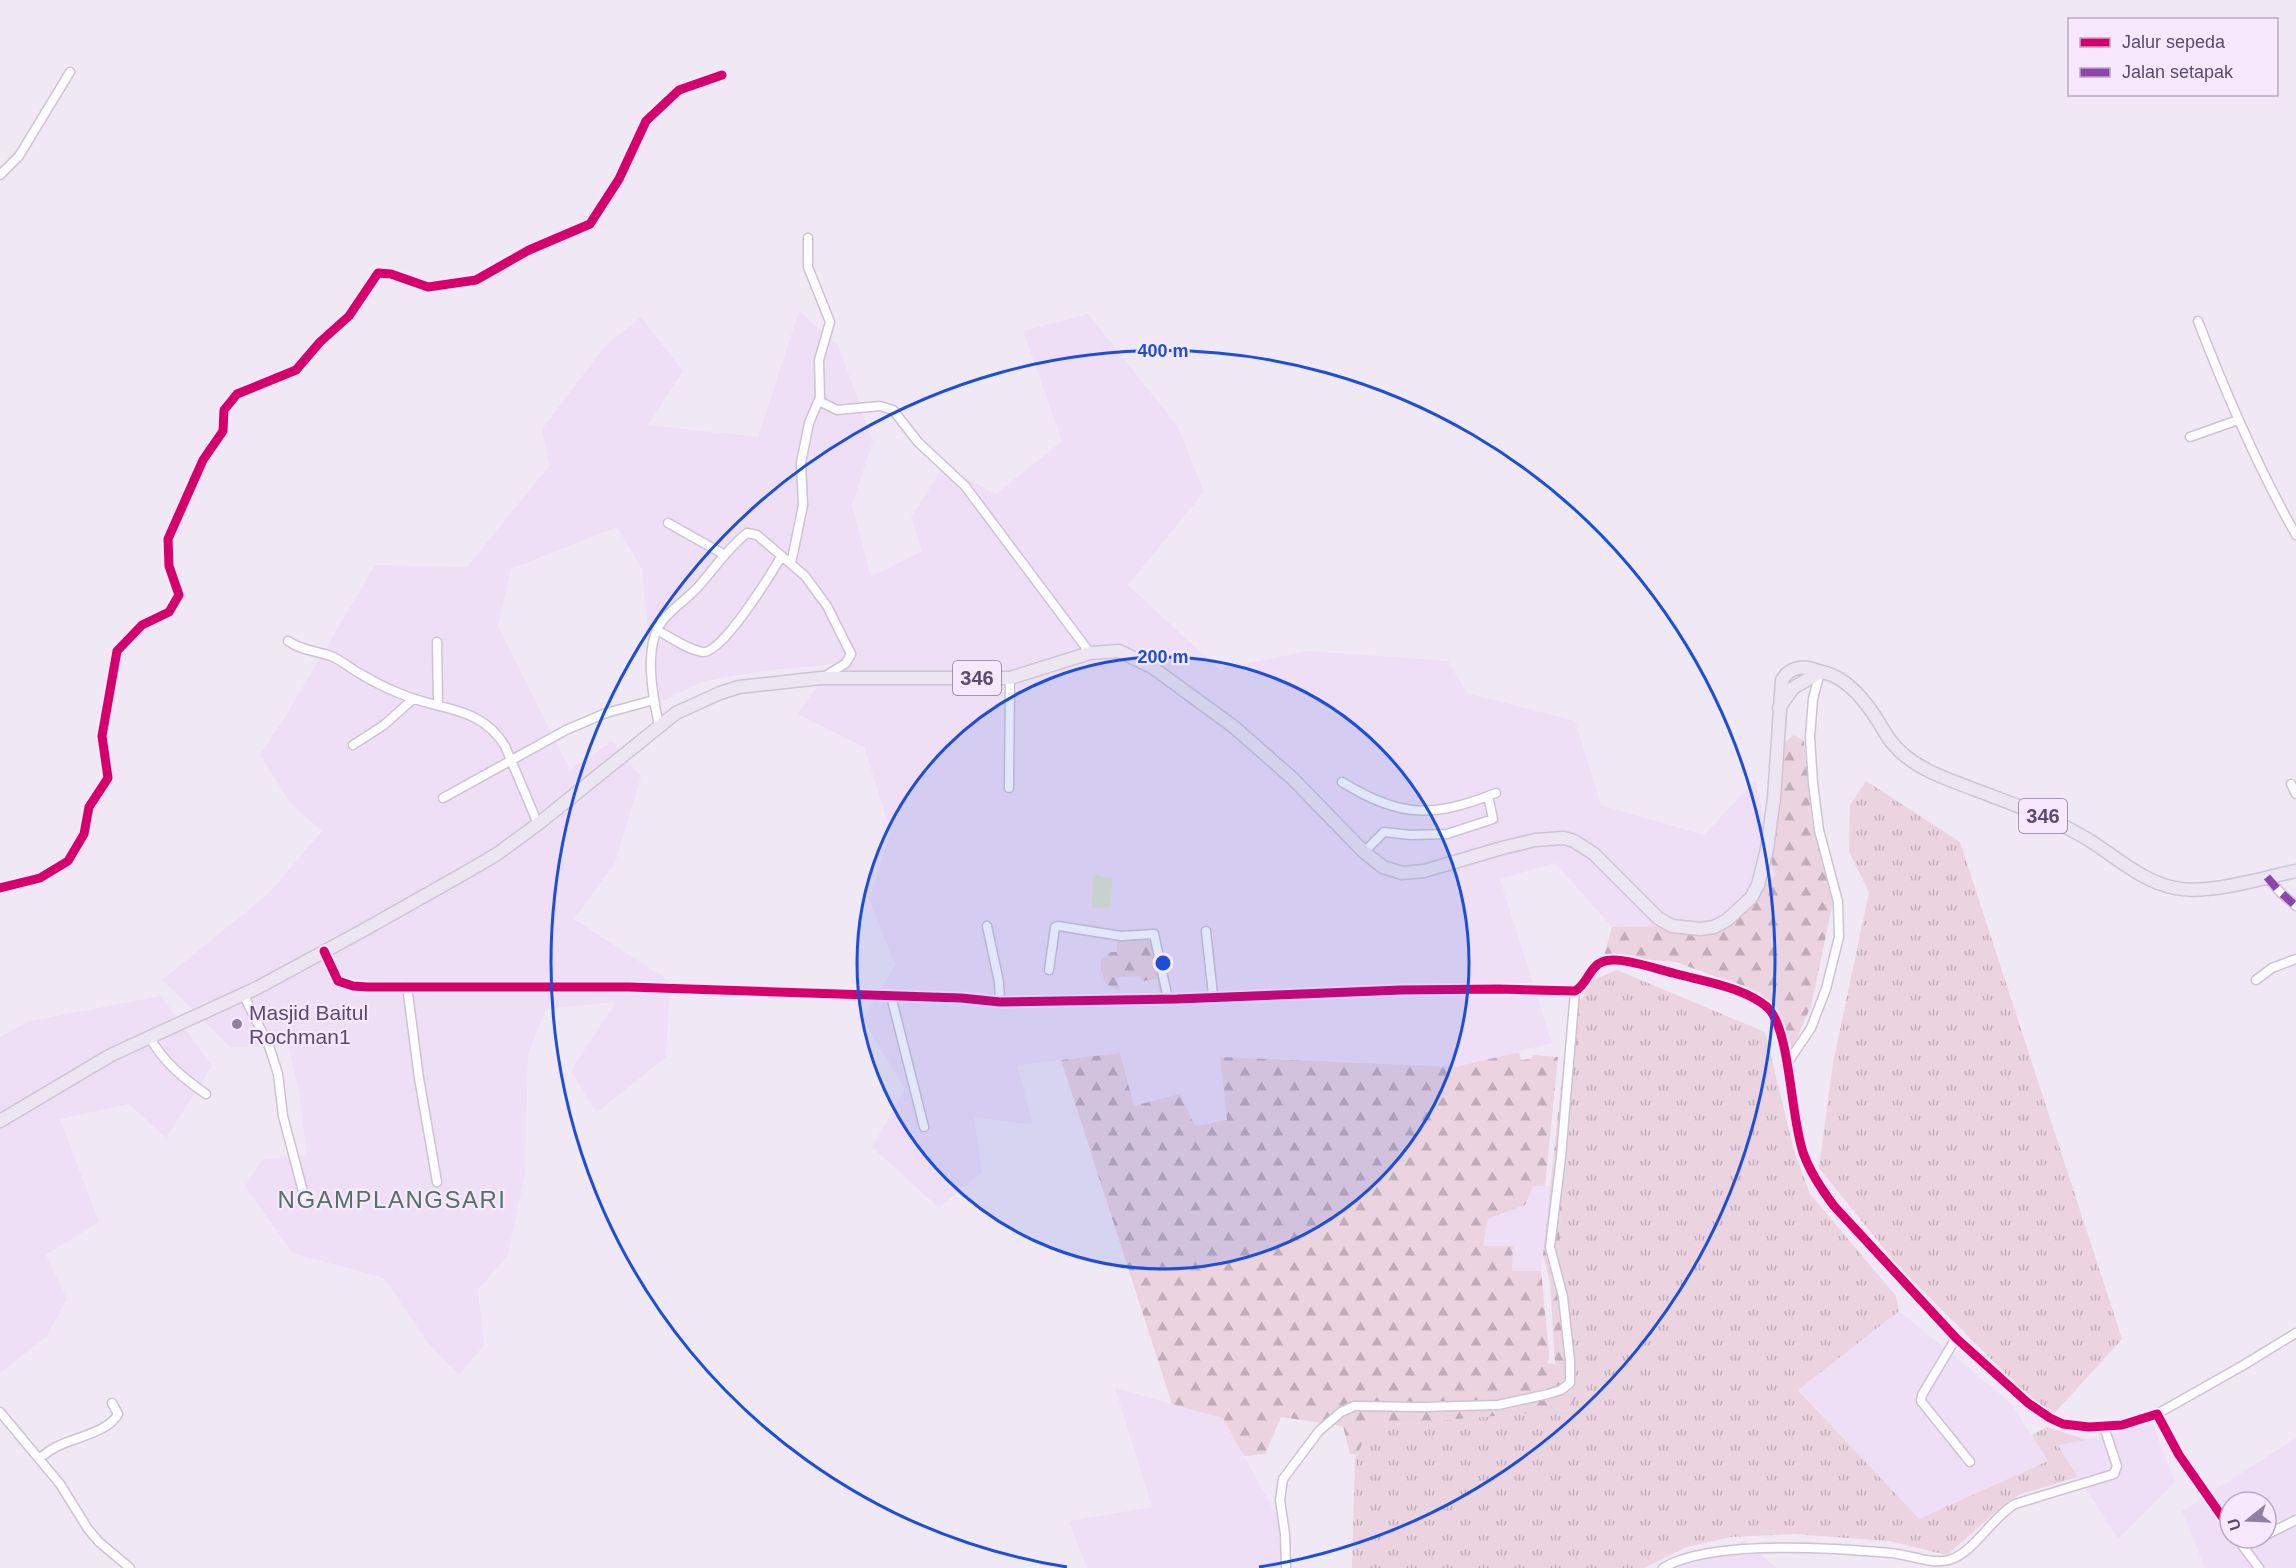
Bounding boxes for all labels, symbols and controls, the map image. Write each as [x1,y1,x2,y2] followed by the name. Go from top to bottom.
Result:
[2068,18,2278,96] legend
[2122,32,2226,52] text: Jalur sepeda
[2122,62,2234,82] text: Jalan setapak
[1137,341,1189,361] text: 400 m
[1137,647,1189,667] text: 200 m
[953,661,1001,695] road number: 346
[2019,799,2067,833] road number: 346
[1153,953,1173,973] centre of rings
[249,1001,368,1048] place label: Masjid Baitul Rochman1
[230,1017,244,1031] marker: Masjid Baitul Rochman1
[278,1186,506,1213] district label: NGAMPLANGSARI
[2218,1490,2278,1550] north arrow
[2224,1516,2244,1533] text: U

